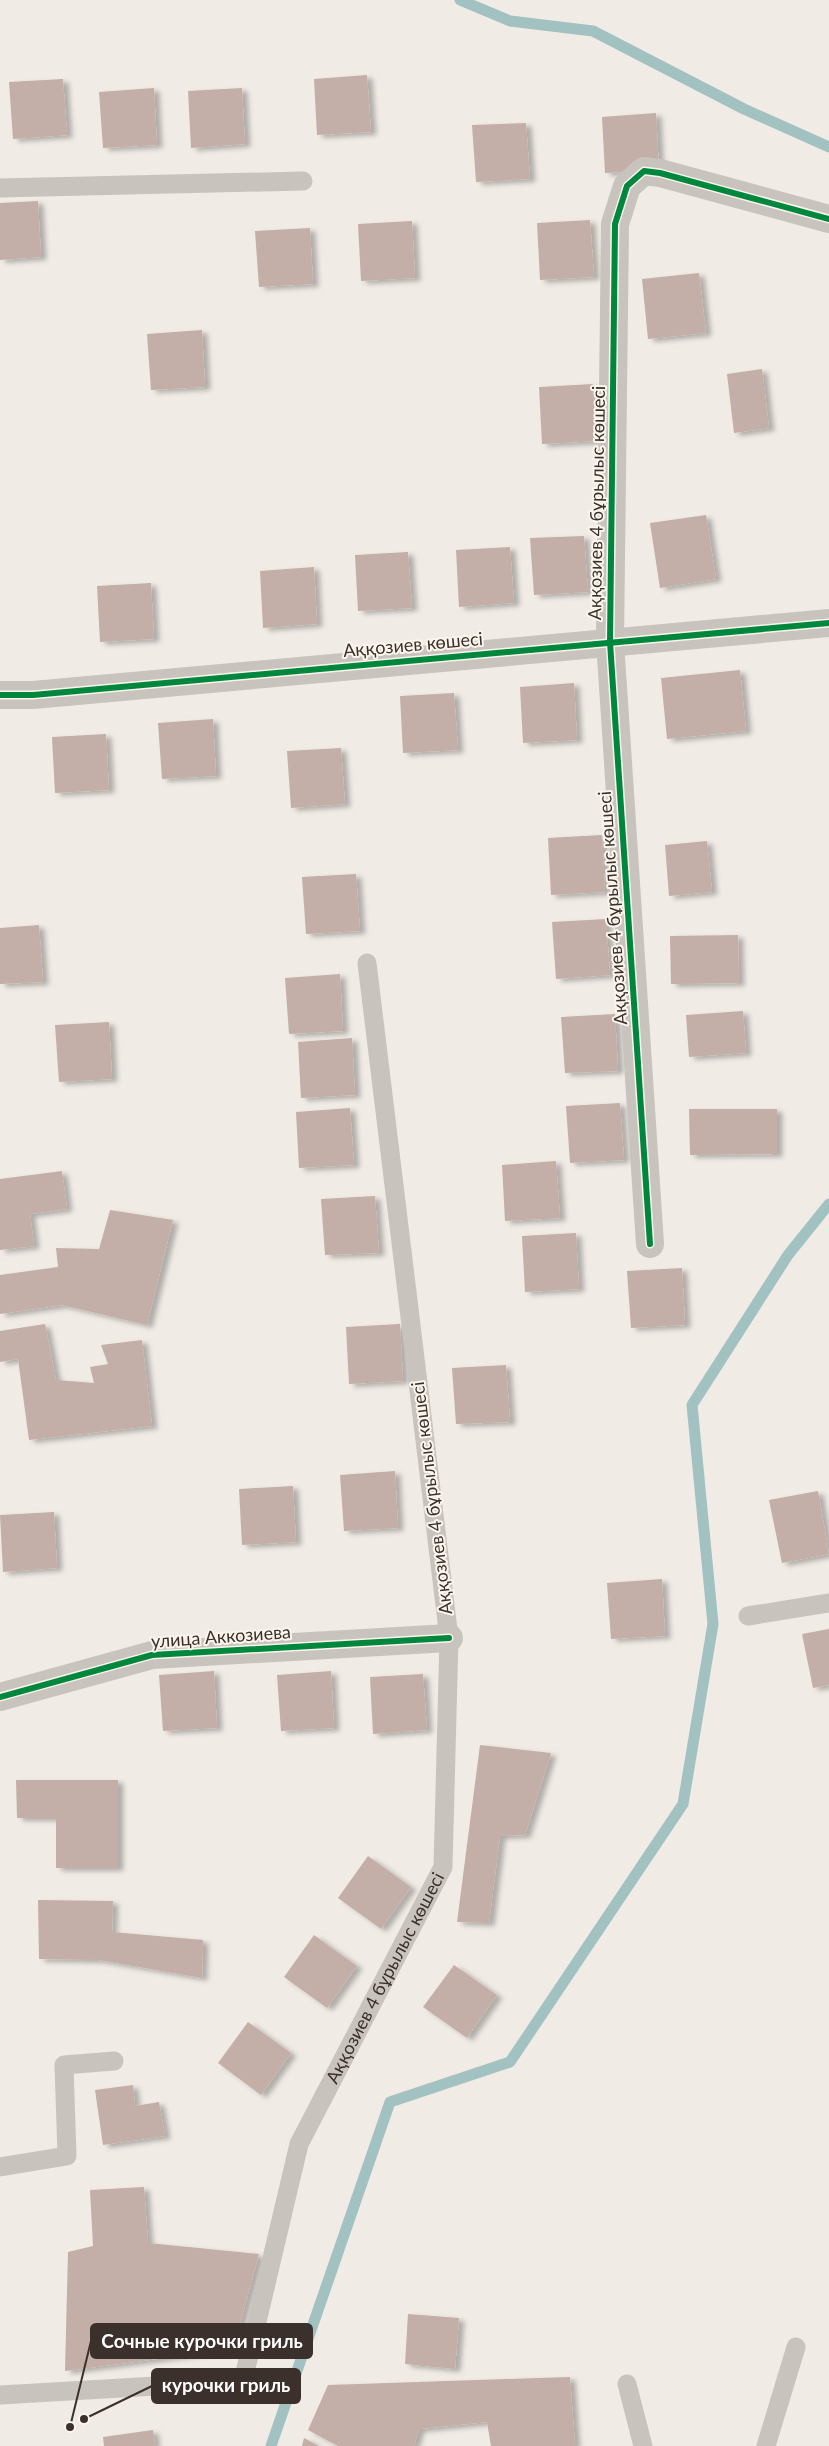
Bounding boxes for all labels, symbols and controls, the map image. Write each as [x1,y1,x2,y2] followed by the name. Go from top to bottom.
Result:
[583,386,609,620] street label: Аққозиев 4 бұрылыс көшесі
[342,627,484,661] street label: Аққозиев көшесі
[593,790,631,1026] street label: Аққозиев 4 бұрылыс көшесі
[406,1380,456,1616] street label: Аққозиев 4 бұрылыс көшесі
[150,1620,292,1652] street label: улица Аккозиева
[321,1868,448,2087] street label: Аққозиев 4 бұрылыс көшесі
[91,2324,312,2358] callout: Сочные курочки гриль
[101,2329,303,2352] text: Сочные курочки гриль
[152,2369,300,2403] callout: курочки гриль
[162,2373,290,2396] text: курочки гриль

